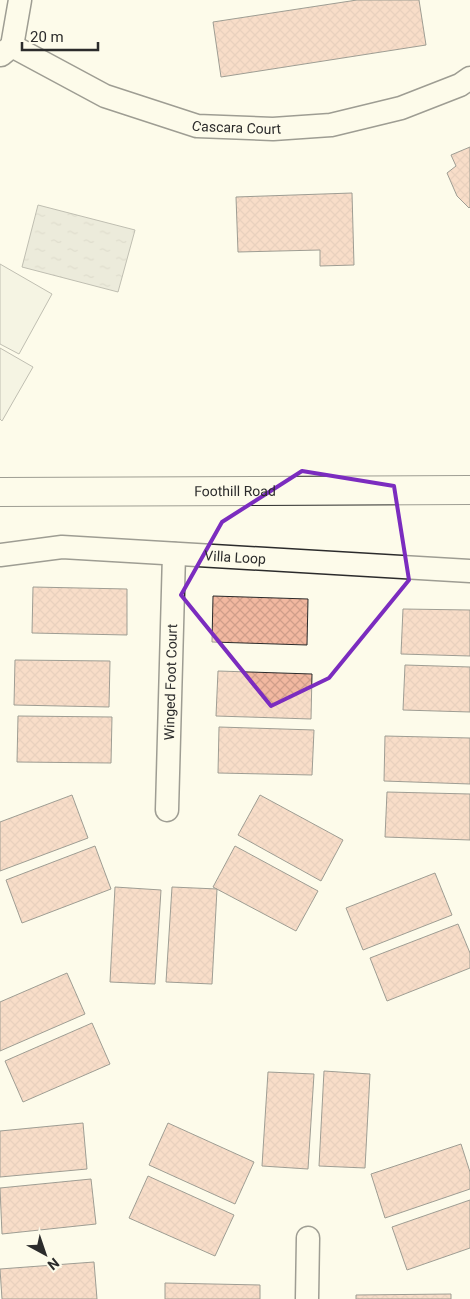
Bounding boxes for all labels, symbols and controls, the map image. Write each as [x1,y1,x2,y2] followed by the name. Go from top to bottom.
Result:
[22,20,99,52] scale bar
[30,28,64,46] text: 20 m
[190,117,282,137] street label: Cascara Court
[194,483,276,499] street label: Foothill Road
[204,547,267,567] street label: Villa Loop
[161,623,180,740] street label: Winged Foot Court
[20,1229,70,1279] north arrow
[44,1255,62,1273] text: N

